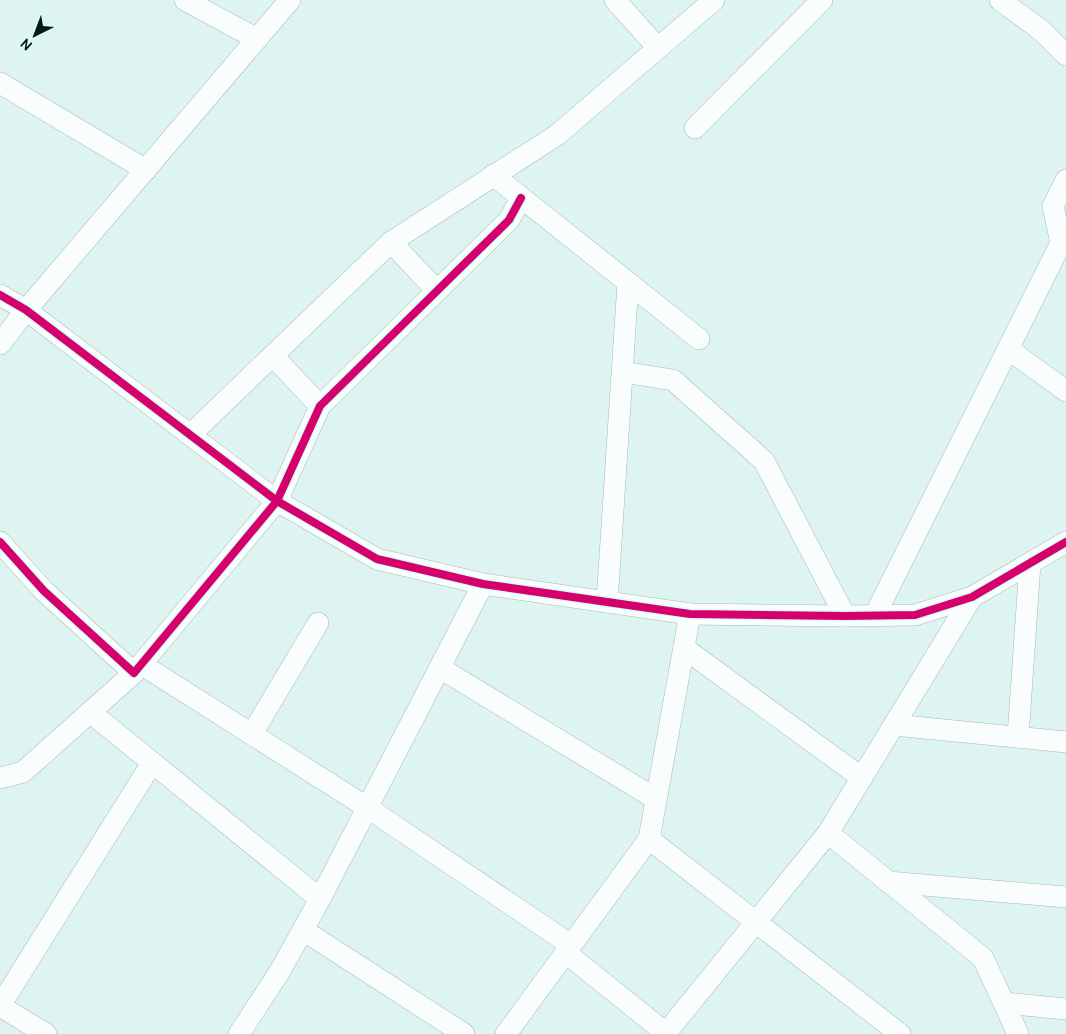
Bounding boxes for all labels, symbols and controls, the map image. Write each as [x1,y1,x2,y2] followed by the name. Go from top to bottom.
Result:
[10,10,60,60] north arrow
[17,35,36,55] text: N

